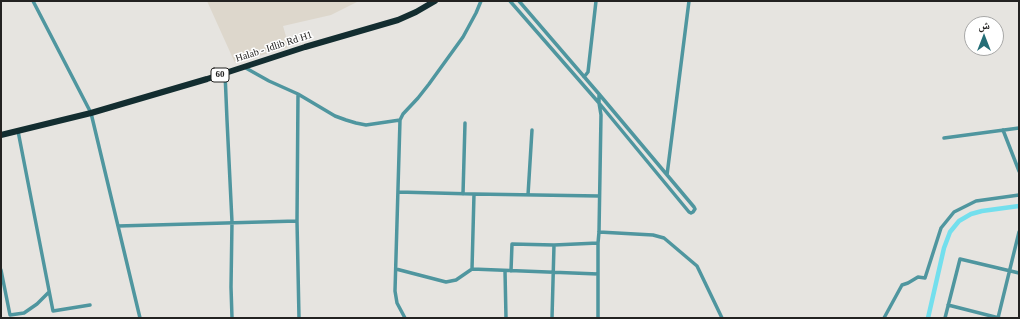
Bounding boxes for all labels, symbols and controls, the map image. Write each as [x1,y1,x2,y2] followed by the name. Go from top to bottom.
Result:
[964,16,1004,56] north arrow
[978,19,990,31] text: ش
[234,29,314,65] street label: Halab - Idlib Rd H1
[211,68,229,82] road number: 60

